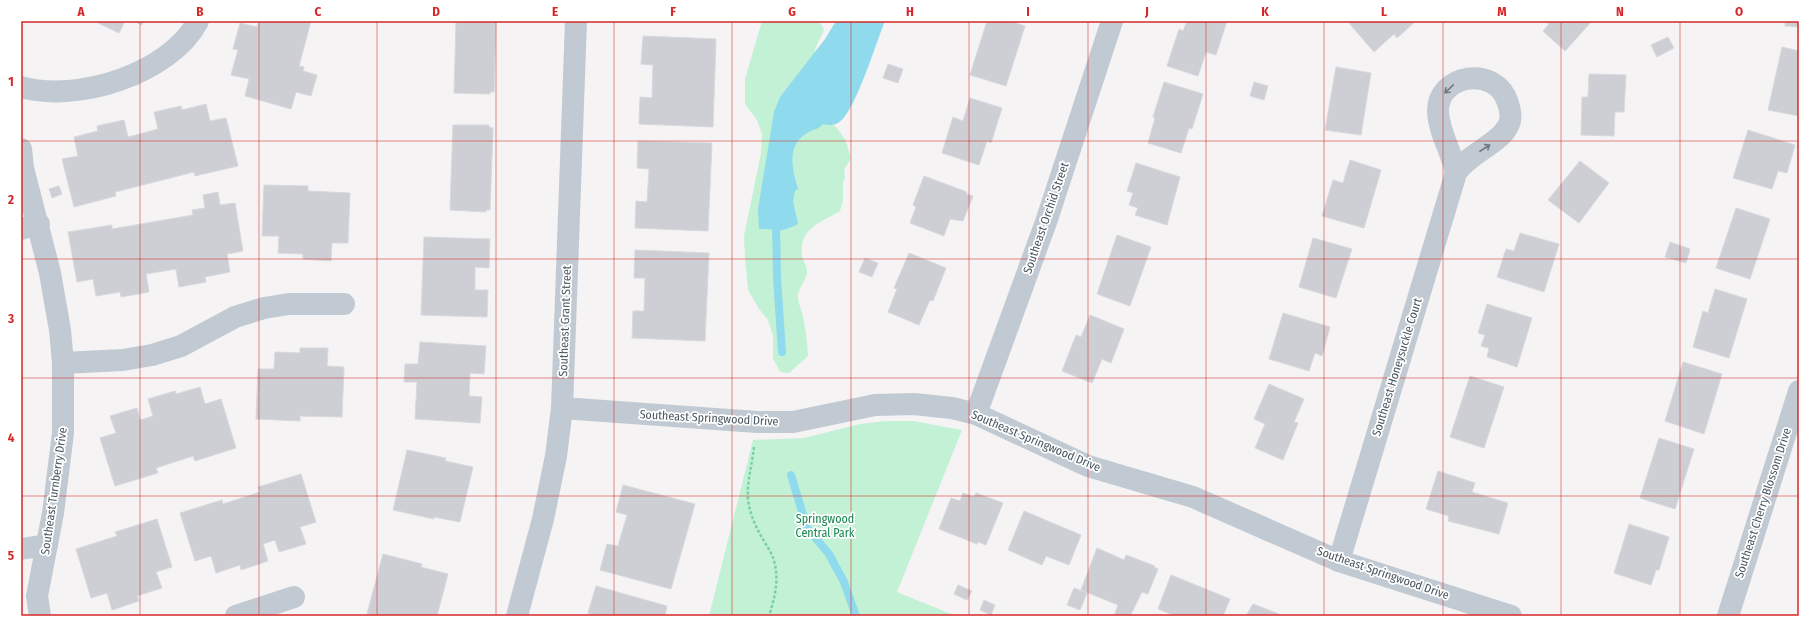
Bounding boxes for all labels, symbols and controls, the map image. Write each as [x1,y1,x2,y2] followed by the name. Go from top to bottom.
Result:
[76,4,85,19] text: A
[196,4,204,19] text: B
[315,4,322,19] text: C
[432,4,440,19] text: D
[552,4,558,19] text: E
[670,4,676,19] text: F
[788,4,796,19] text: G
[906,4,914,19] text: H
[1026,4,1030,19] text: I
[1144,4,1149,19] text: J
[1261,4,1269,19] text: K
[1381,4,1387,19] text: L
[1497,4,1507,19] text: M
[1616,4,1624,19] text: N
[1735,4,1743,19] text: O
[8,74,14,89] text: 1
[1444,84,1454,94] one-way arrow
[1479,144,1490,152] one-way arrow
[1020,160,1072,276] street label: Southeast Orchid Street
[7,192,14,207] text: 2
[556,265,574,377] street label: Southeast Grant Street
[1369,296,1425,438] street label: Southeast Honeysuckle Court
[7,311,14,326] text: 3
[639,407,779,429] street label: Southeast Springwood Drive
[969,407,1103,475] street label: Southeast Springwood Drive
[38,426,70,556] street label: Southeast Turnberry Drive
[1732,426,1794,580] street label: Southeast Cherry Blossom Drive
[8,430,15,445] text: 4
[796,512,855,540] park label: Springwood Central Park
[1315,544,1451,602] street label: Southeast Springwood Drive
[8,548,14,563] text: 5

